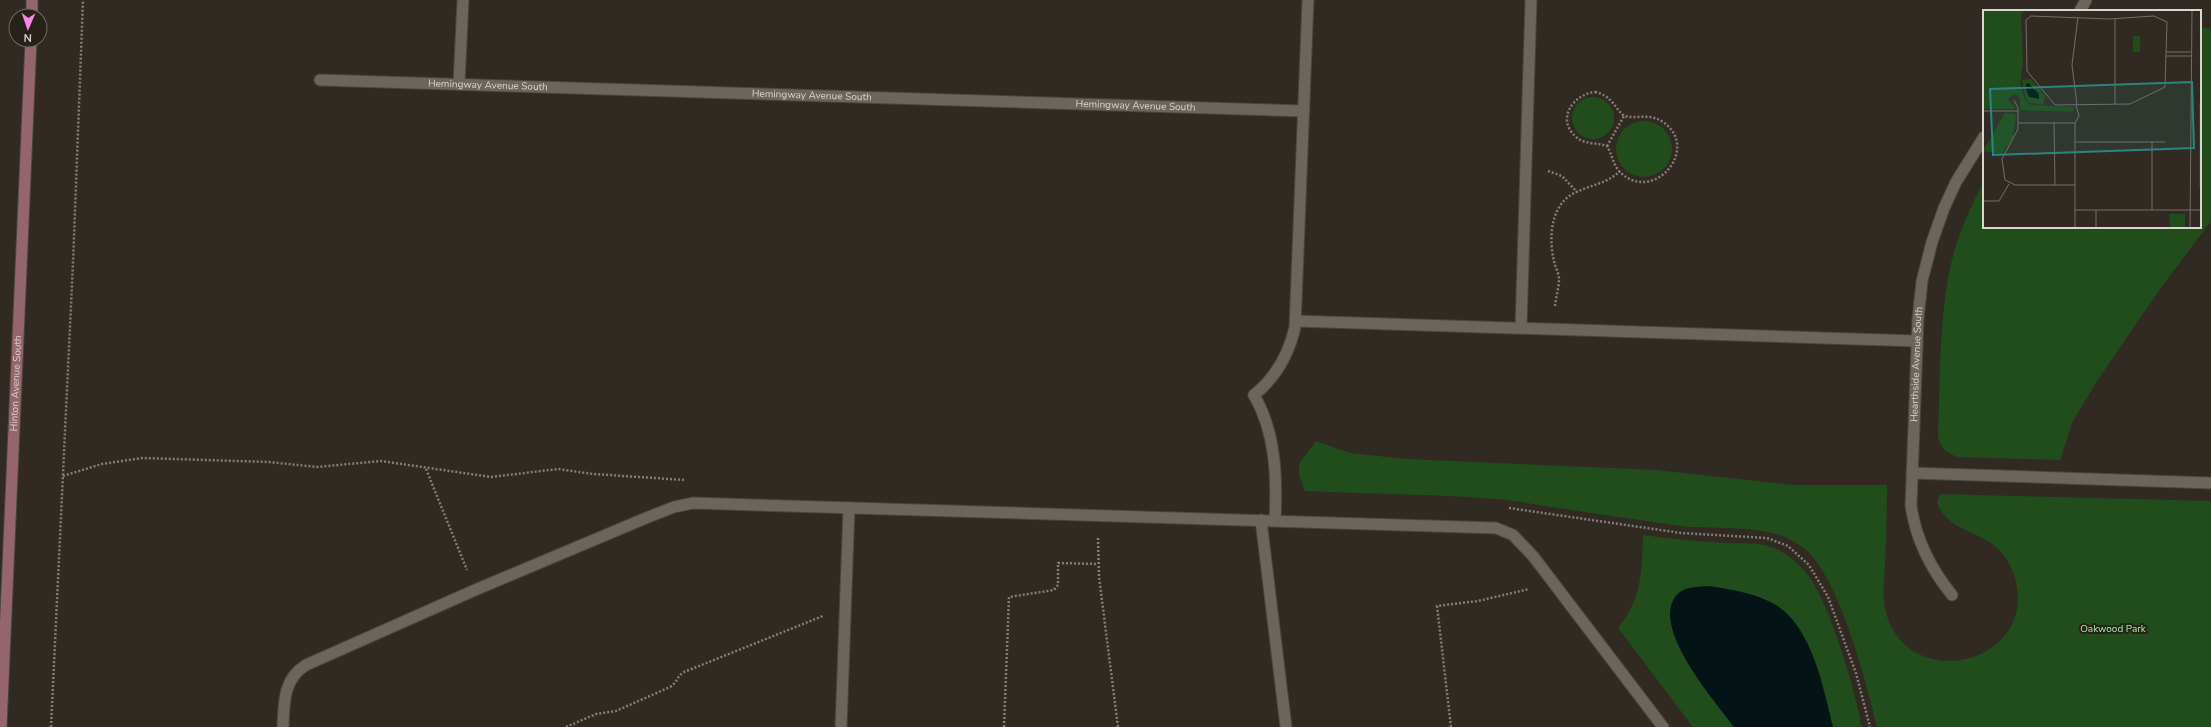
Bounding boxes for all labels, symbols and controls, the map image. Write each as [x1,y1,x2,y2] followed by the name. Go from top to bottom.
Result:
[8,8,48,48] north arrow
[1983,10,2201,228] inset map
[23,30,32,45] text: N
[428,76,548,94] street label: Hemingway Avenue South
[752,87,872,104] street label: Hemingway Avenue South
[1075,97,1196,115] street label: Hemingway Avenue South
[1907,306,1926,422] street label: Hearthside Avenue South
[7,335,25,432] street label: Hinton Avenue South
[2080,622,2147,636] park label: Oakwood Park

